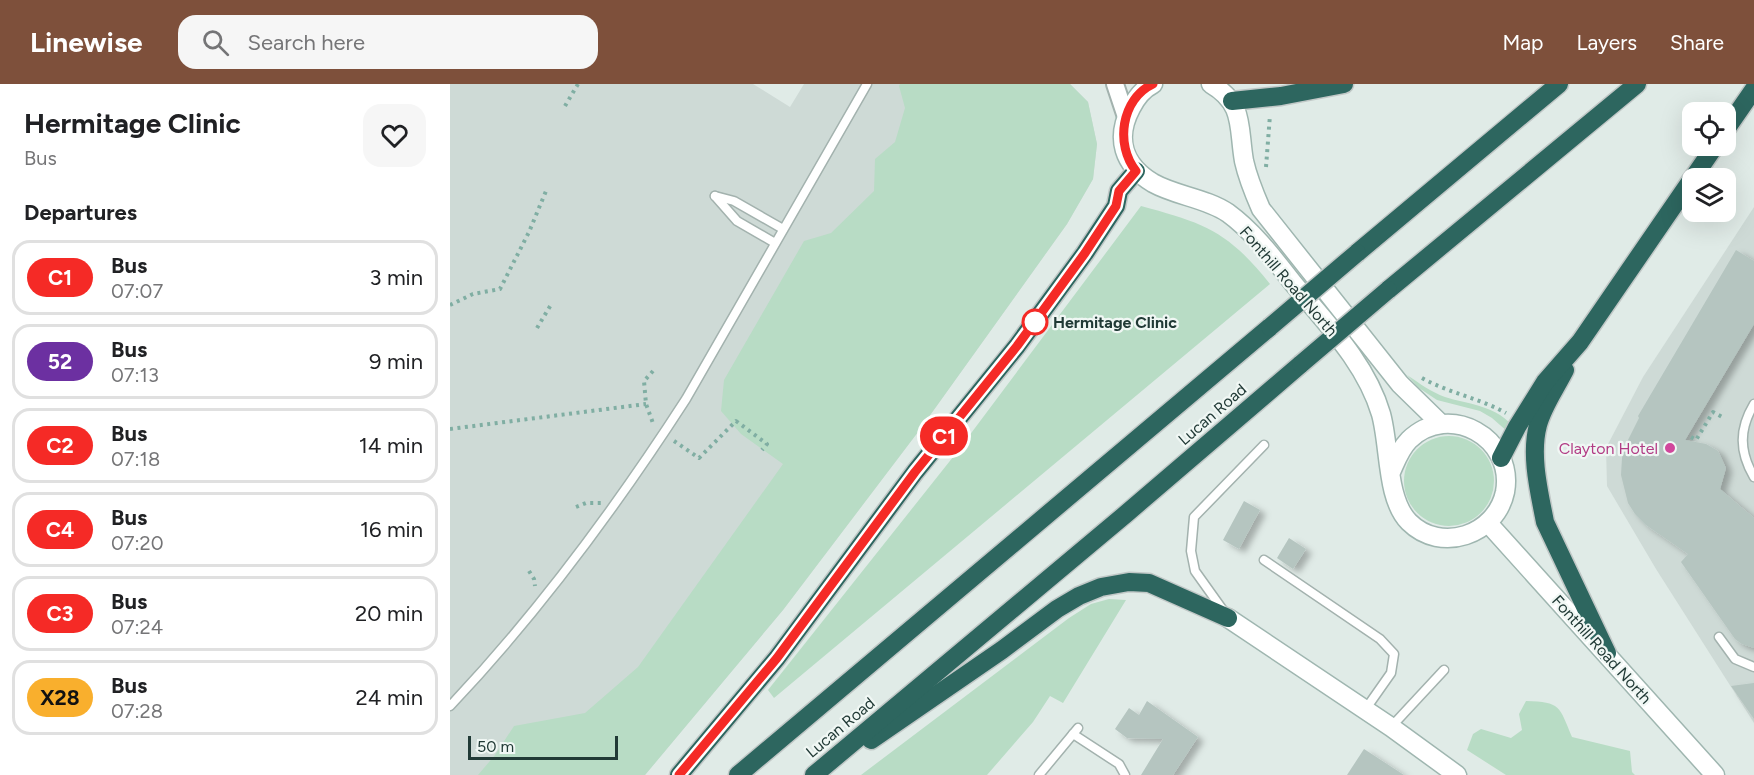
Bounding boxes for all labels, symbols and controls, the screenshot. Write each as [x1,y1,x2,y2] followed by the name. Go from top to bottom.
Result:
[178,15,598,69] search box
[30,25,142,59] text: Linewise
[199,26,232,59] icon: search
[247,29,365,56] text: Search here
[1503,30,1543,55] text: Map
[1576,30,1637,55] text: Layers
[1670,30,1724,55] text: Share
[1682,102,1736,222] map controls
[1682,102,1736,156] button: locate
[363,104,426,167] button: heart
[24,106,241,140] text: Hermitage Clinic
[24,146,57,170] text: Bus
[1682,168,1736,222] button: layers
[24,199,137,226] text: Departures
[1236,223,1342,340] street label: Fonthill Road North
[111,252,147,279] text: Bus
[369,264,423,291] text: 3 min
[48,265,72,290] text: C1
[111,279,163,303] text: 07:07
[1022,309,1048,335] marker: Hermitage Clinic
[1053,313,1177,332] place label: Hermitage Clinic
[111,336,147,363] text: Bus
[369,348,423,375] text: 9 min
[48,349,72,374] text: 52
[111,363,159,387] text: 07:13
[1174,380,1250,449] street label: Lucan Road
[917,416,971,456] line badge: C1
[111,420,147,447] text: Bus
[932,424,956,449] text: C1
[359,432,423,459] text: 14 min
[46,433,74,458] text: C2
[1559,439,1658,458] place label: Clayton Hotel
[1663,441,1677,455] marker: Clayton Hotel
[111,447,160,471] text: 07:18
[111,504,147,531] text: Bus
[360,516,423,543] text: 16 min
[46,517,74,542] text: C4
[111,531,164,555] text: 07:20
[111,588,147,615] text: Bus
[1548,591,1655,708] street label: Fonthill Road North
[355,600,423,627] text: 20 min
[47,601,73,626] text: C3
[111,615,163,639] text: 07:24
[111,672,147,699] text: Bus
[356,684,423,711] text: 24 min
[40,685,80,710] text: X28
[802,693,879,762] street label: Lucan Road
[111,699,163,723] text: 07:28
[468,733,618,760] scale bar
[477,737,514,756] text: 50 m

